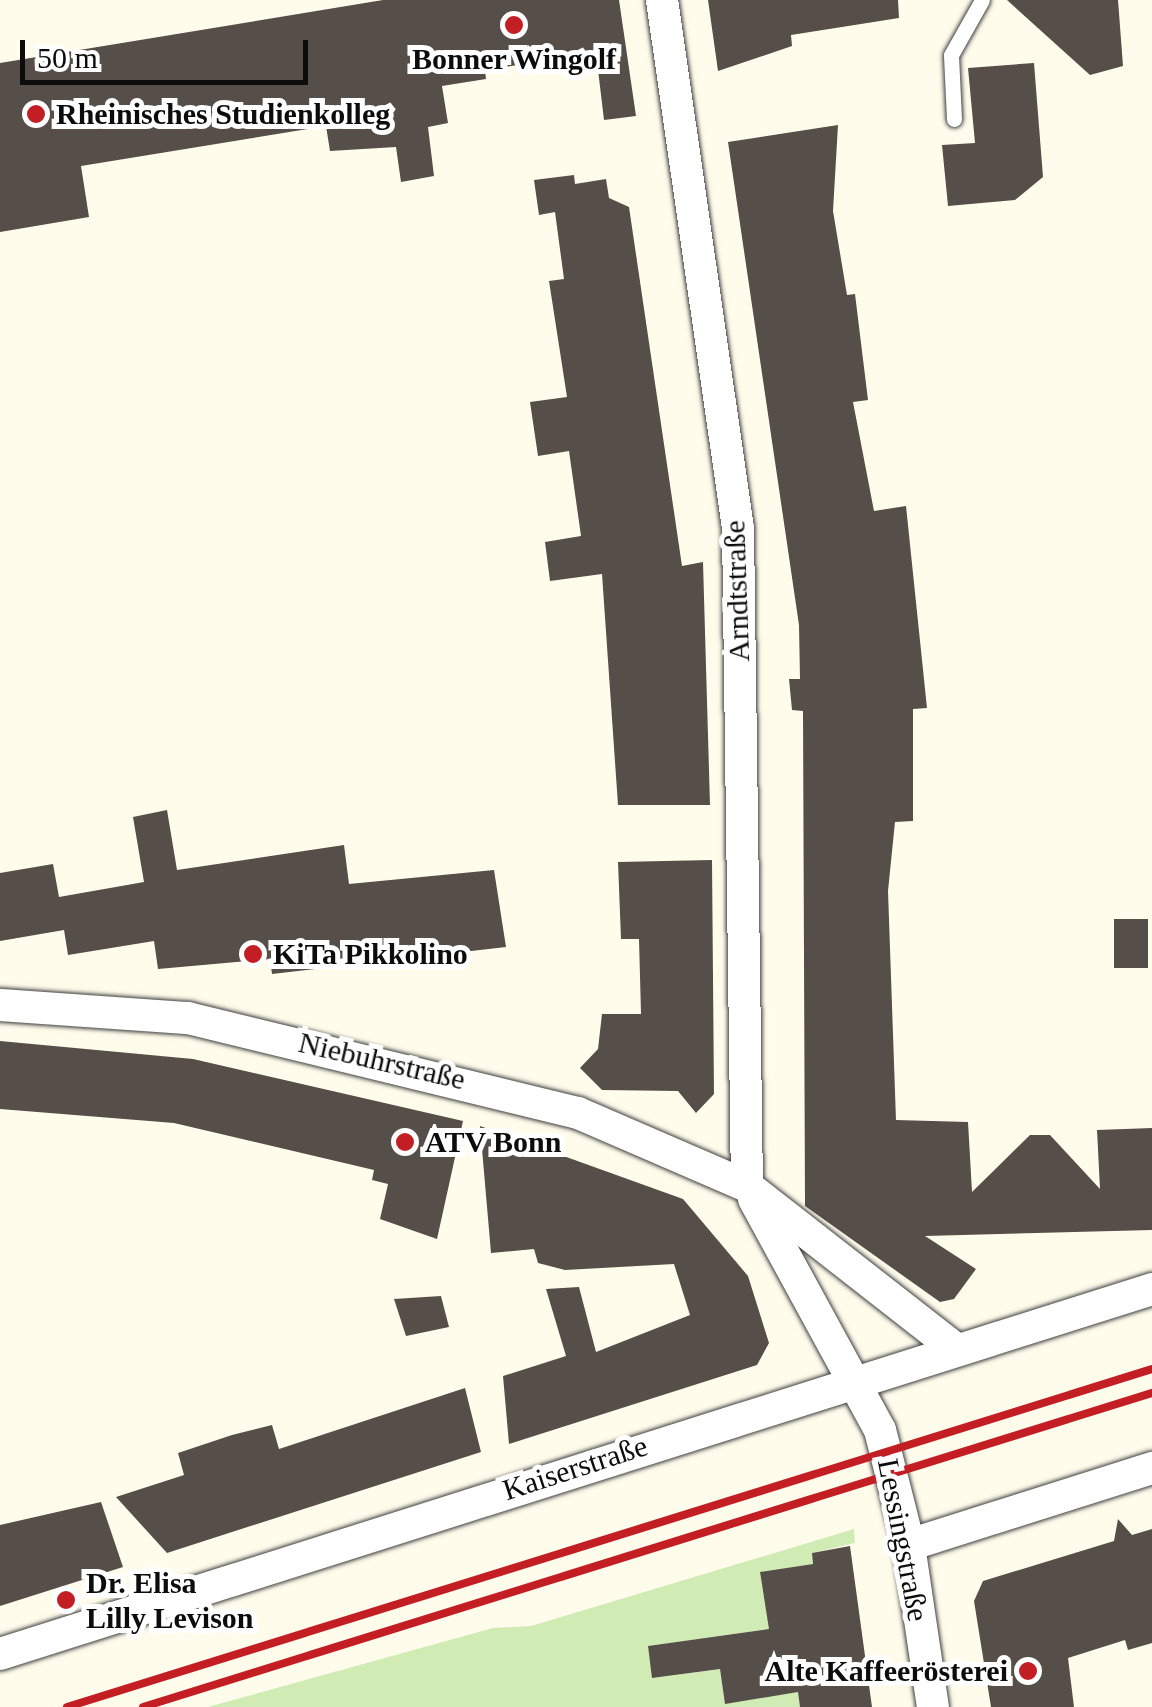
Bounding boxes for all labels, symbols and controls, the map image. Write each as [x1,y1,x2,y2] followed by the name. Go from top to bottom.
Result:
[503,14,525,36] marker: Bonner Wingolf
[25,20,312,82] scale bar
[37,41,98,74] text: 50 m
[411,41,617,77] place label: Bonner Wingolf
[56,96,390,132] place label: Rheinisches Studienkolleg
[25,103,47,125] marker: Rheinisches Studienkolleg
[717,520,757,662] street label: Arndtstraße
[273,936,468,972] place label: KiTa Pikkolino
[242,943,264,965] marker: KiTa Pikkolino
[295,1024,469,1098] street label: Niebuhrstraße
[425,1124,562,1160] place label: ATV Bonn
[394,1131,416,1153] marker: ATV Bonn
[498,1428,652,1508] street label: Kaiserstraße
[870,1456,936,1624] street label: Lessingstraße
[86,1565,254,1636] place label: Dr. Elisa Lilly Levison
[55,1589,77,1611] marker: Dr. Elisa Lilly Levison
[765,1653,1008,1689] place label: Alte Kaffeerösterei
[1017,1660,1039,1682] marker: Alte Kaffeerösterei

